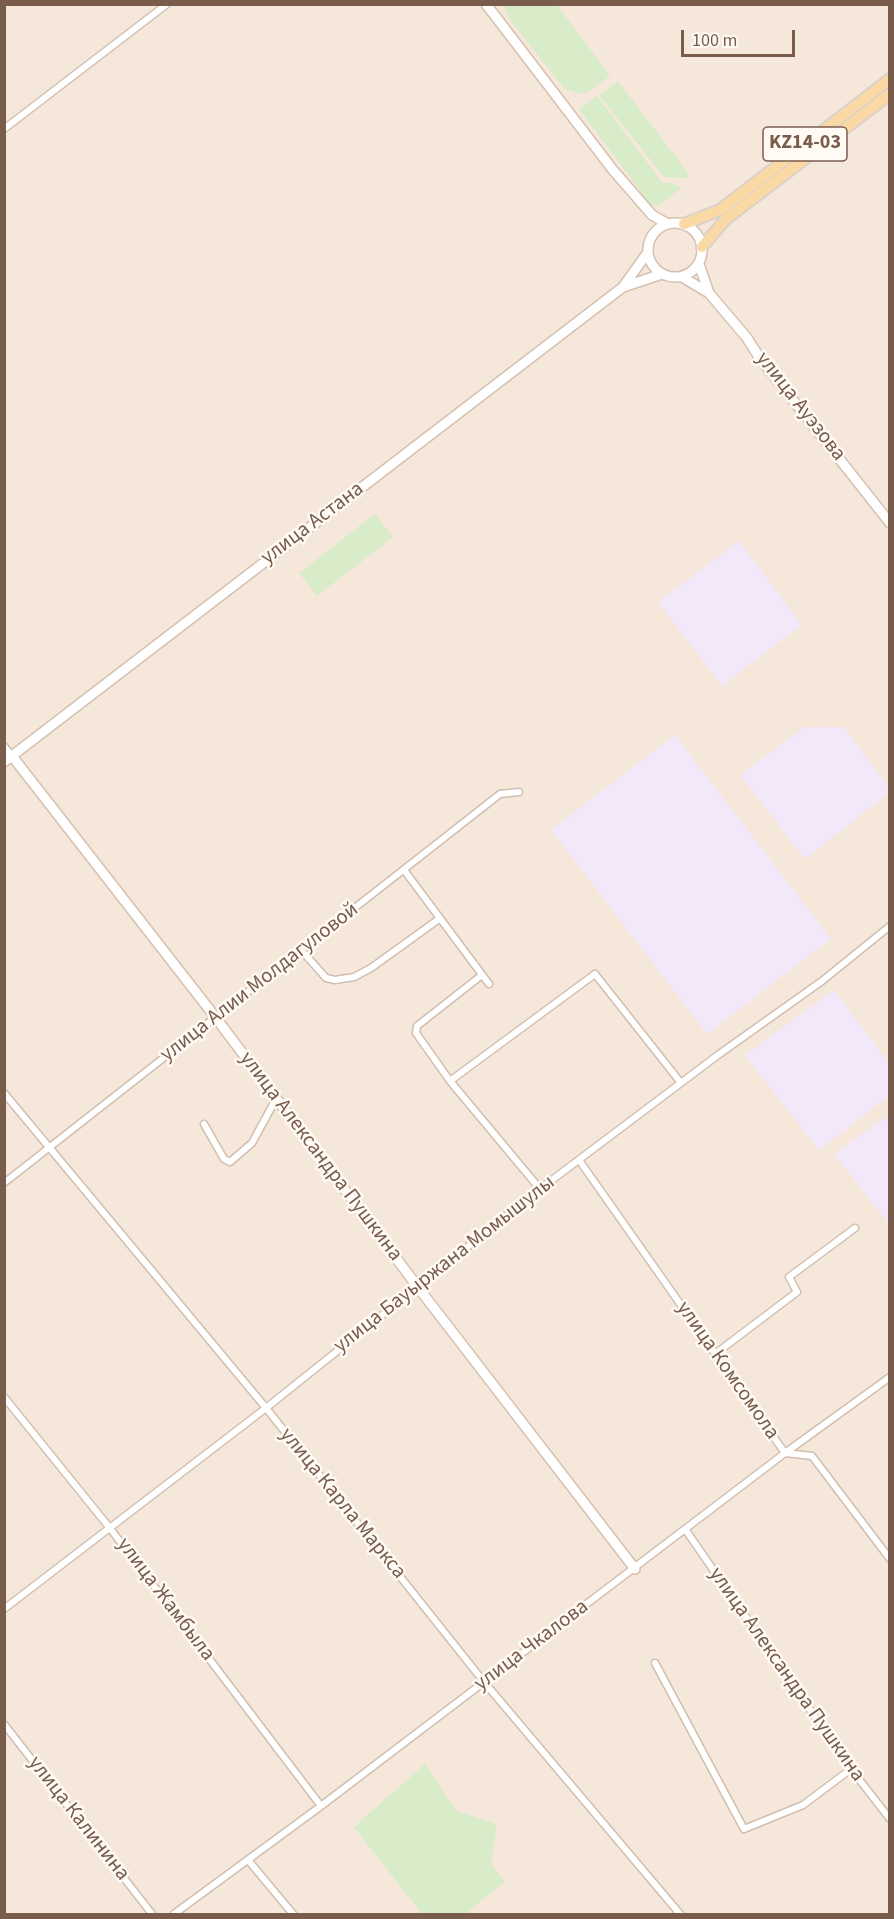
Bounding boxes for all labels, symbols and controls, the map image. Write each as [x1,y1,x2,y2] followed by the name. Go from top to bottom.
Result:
[684,18,798,56] scale bar
[692,28,737,53] text: 100 m
[763,127,847,161] road number: KZ14-03
[750,347,850,467] street label: улица Ауэзова
[257,477,369,571] street label: улица Астана
[156,898,364,1068] street label: улица Алии Молдагуловой
[233,1047,407,1267] street label: улица Александра Пушкина
[329,1171,561,1359] street label: улица Бауыржана Момышулы
[670,1297,784,1445] street label: улица Комсомола
[273,1423,411,1585] street label: улица Карла Маркса
[110,1533,220,1667] street label: улица Жамбыла
[702,1563,870,1787] street label: улица Александра Пушкина
[470,1595,594,1697] street label: улица Чкалова
[22,1752,134,1886] street label: улица Калинина

